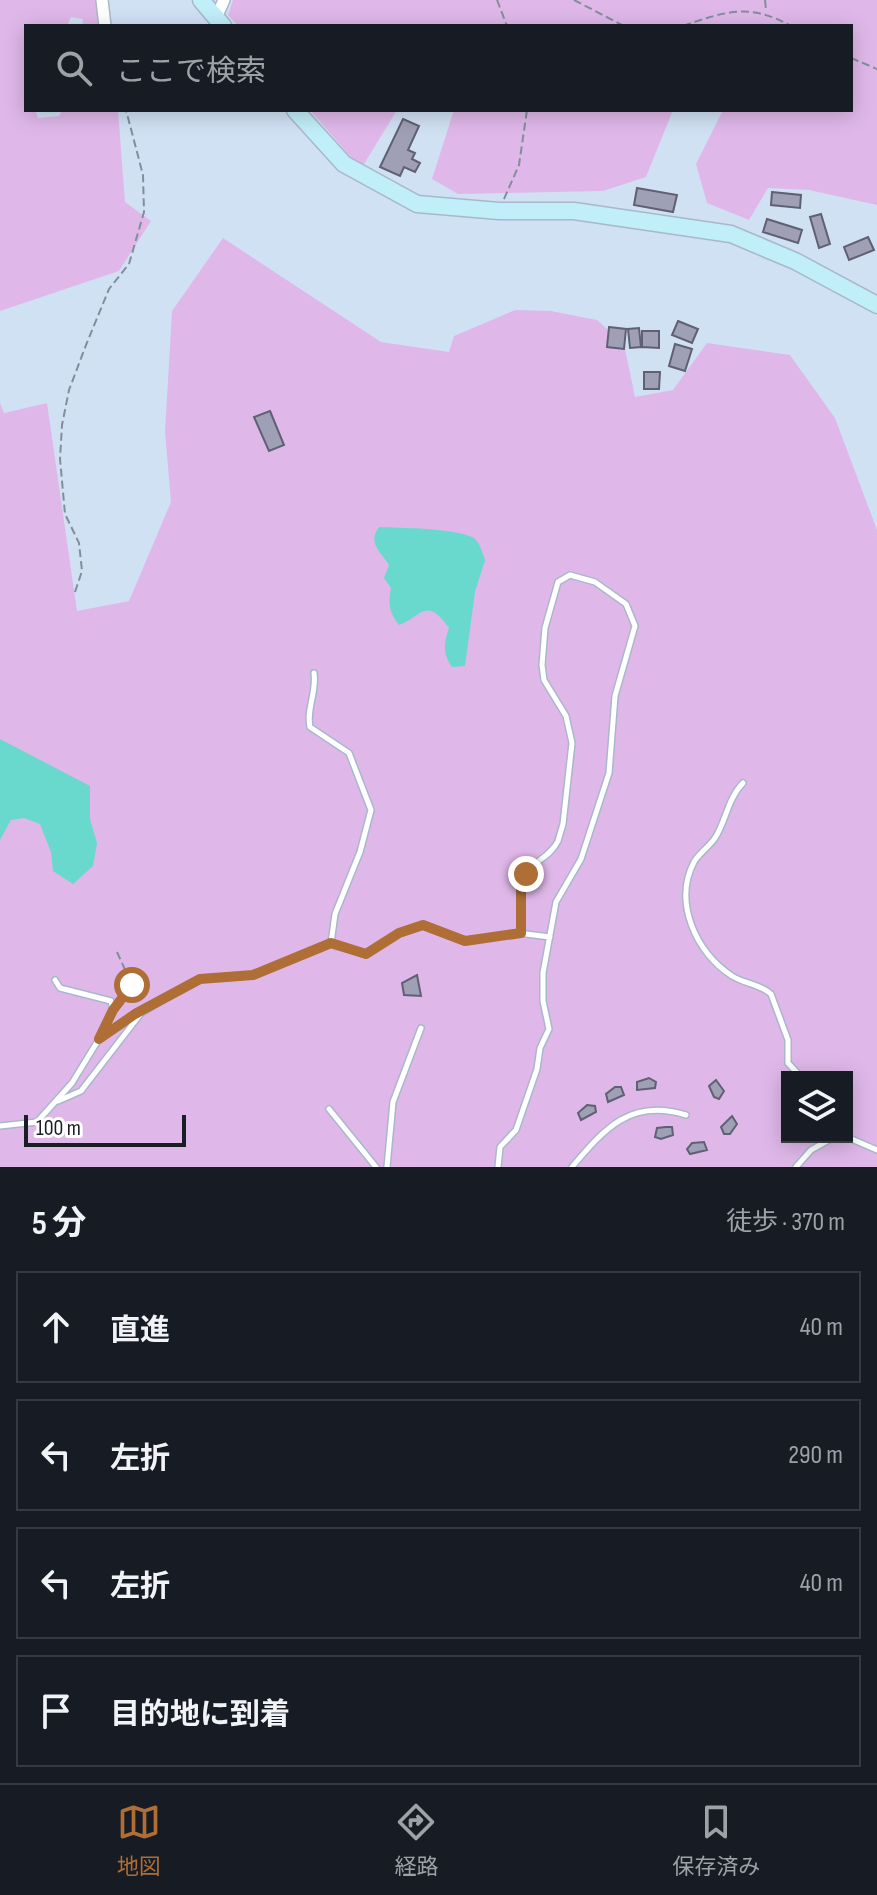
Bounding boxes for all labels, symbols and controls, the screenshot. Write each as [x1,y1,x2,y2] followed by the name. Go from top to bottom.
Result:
[24,24,853,112] search box
[52,46,96,90] icon: search
[116,54,266,90] text: ここで検索
[508,856,544,892] route end
[114,967,150,1003] route start
[781,1071,853,1143] map controls
[781,1071,853,1143] button: layers
[24,1111,186,1147] scale bar
[36,1115,81,1142] text: 100 m
[32,1203,86,1244] text: 5 分
[726,1207,845,1238] text: 徒歩 · 370 m
[34,1305,78,1349] icon: ahead
[800,1312,843,1343] text: 40 m
[110,1313,170,1349] text: 直進
[34,1433,78,1477] icon: left
[788,1440,843,1471] text: 290 m
[110,1441,170,1477] text: 左折
[34,1561,78,1605] icon: left
[800,1568,843,1599] text: 40 m
[110,1569,170,1605] text: 左折
[34,1689,78,1733] icon: arrive
[110,1697,290,1733] text: 目的地に到着
[117,1800,161,1881] tab: 地図
[394,1800,438,1881] tab: 経路
[672,1800,760,1881] tab: 保存済み

